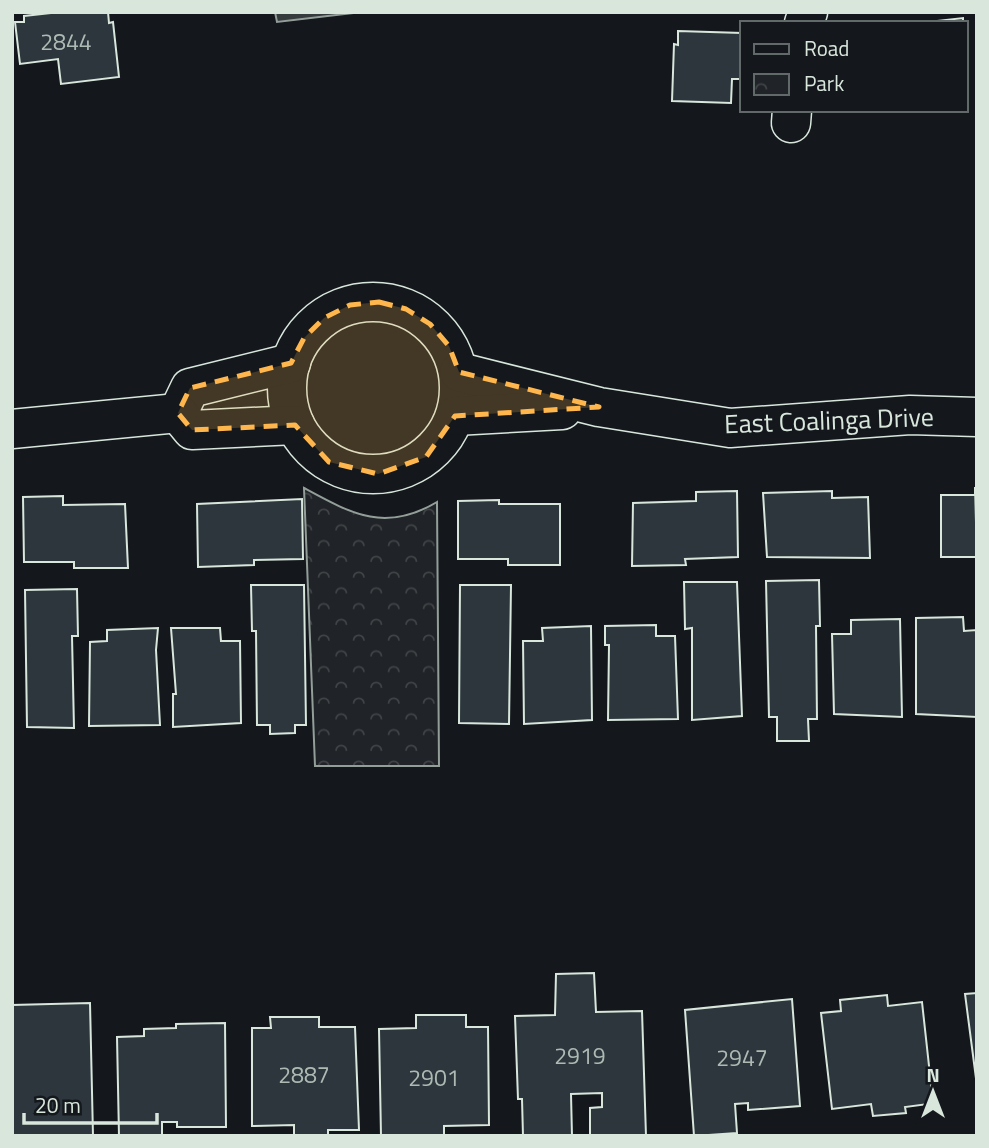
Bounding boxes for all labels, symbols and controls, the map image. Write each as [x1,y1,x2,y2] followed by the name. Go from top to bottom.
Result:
[740,21,968,112] legend
[40,24,92,59] house number: 2844
[804,32,849,64] text: Road
[804,67,844,99] text: Park
[724,397,934,443] street label: East Coalinga Drive
[554,1038,606,1073] house number: 2919
[716,1040,768,1075] house number: 2947
[278,1057,330,1092] house number: 2887
[898,1057,968,1127] north arrow
[408,1060,460,1095] house number: 2901
[926,1060,940,1089] text: N
[24,1082,158,1126] scale bar
[35,1089,81,1121] text: 20 m

